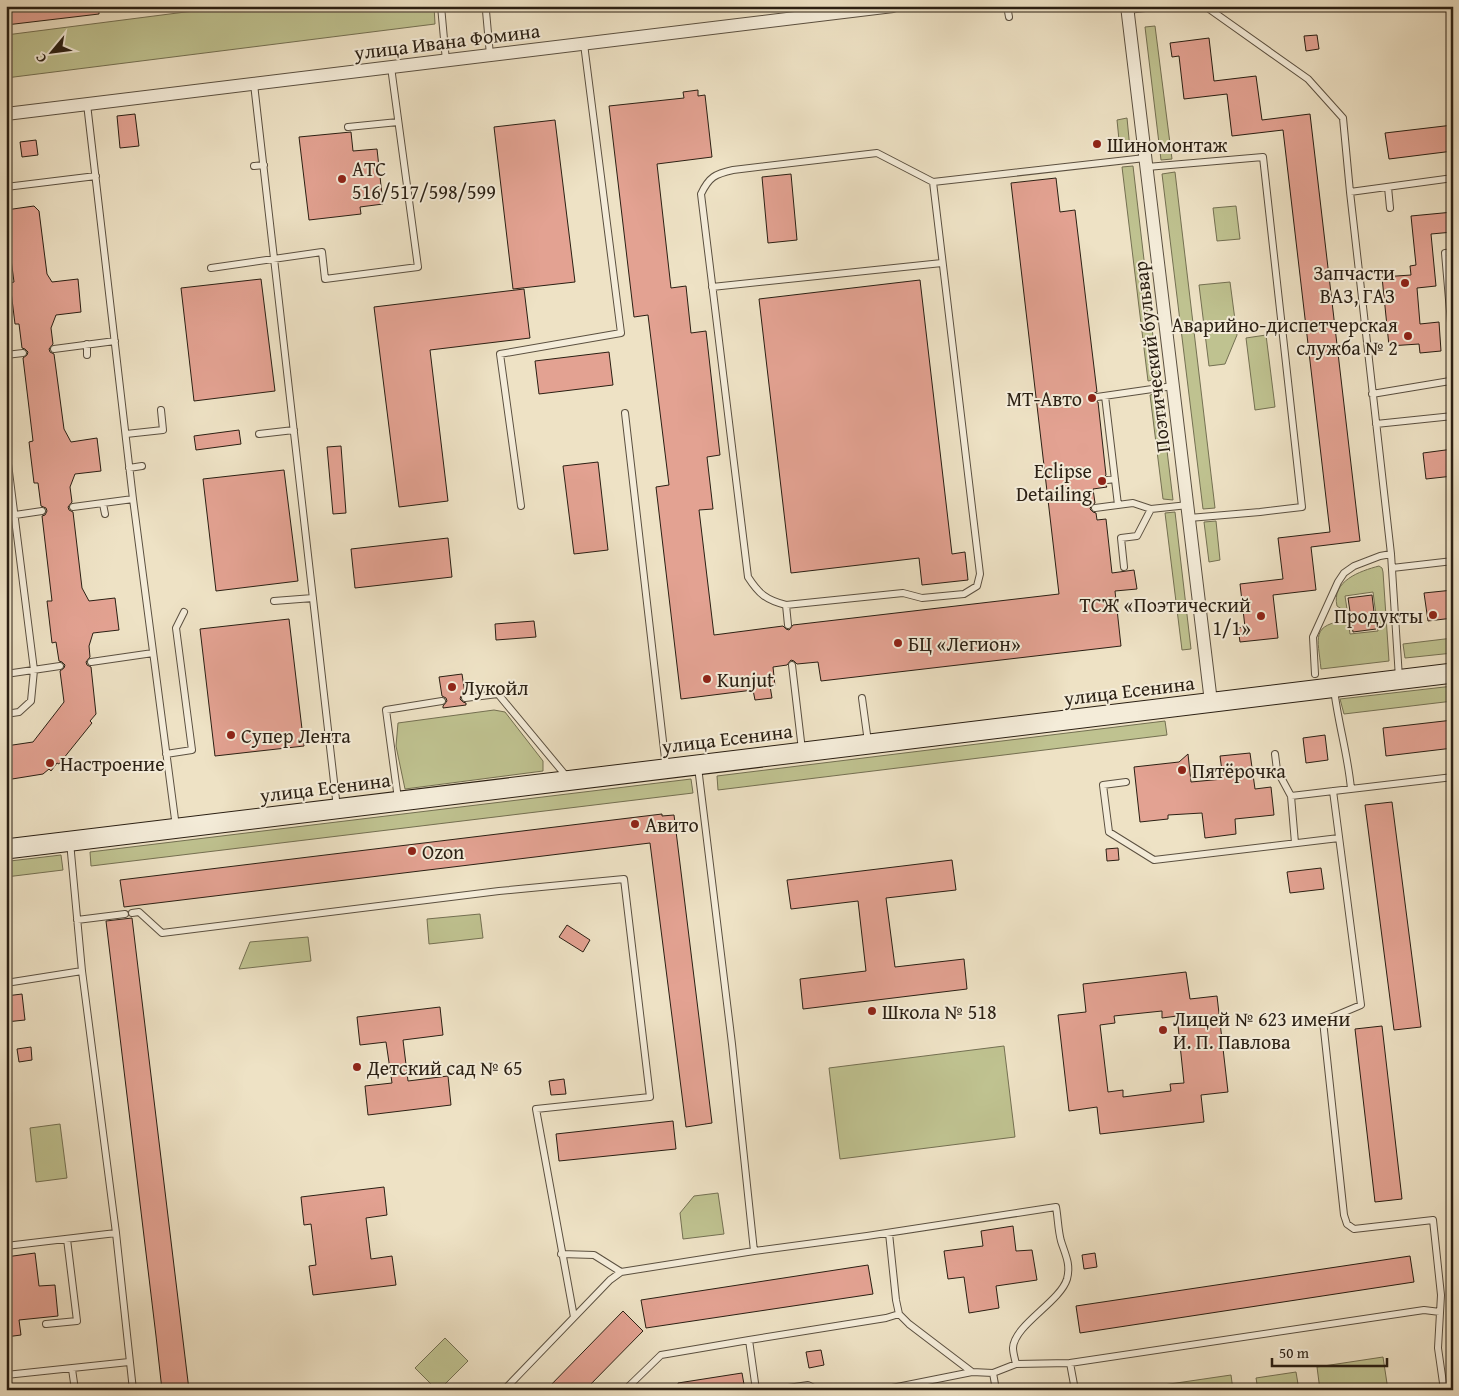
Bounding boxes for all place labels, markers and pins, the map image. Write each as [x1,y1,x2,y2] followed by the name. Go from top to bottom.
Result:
[1107,130,1228,159] place label: Шиномонтаж
[1091,138,1103,150] marker: Шиномонтаж
[352,154,496,206] place label: АТС 516/517/598/599
[336,173,348,185] marker: АТС 516/517/598/599
[1313,258,1395,310] place label: Запчасти ВАЗ, ГАЗ
[1399,277,1411,289] marker: Запчасти ВАЗ, ГАЗ
[1172,310,1398,362] place label: Аварийно-диспетчерская служба № 2
[1402,330,1414,342] marker: Аварийно-диспетчерская служба № 2
[1006,384,1082,413] place label: МТ-Авто
[1086,392,1098,404] marker: МТ-Авто
[1016,456,1092,508] place label: Eclipse Detailing
[1096,475,1108,487] marker: Eclipse Detailing
[1080,590,1251,642] place label: ТСЖ «Поэтический 1/1»
[1334,601,1423,630] place label: Продукты
[1427,609,1439,621] marker: Продукты
[1255,610,1267,622] marker: ТСЖ «Поэтический 1/1»
[908,629,1021,658] place label: БЦ «Легион»
[892,637,904,649] marker: БЦ «Легион»
[717,665,774,694] place label: Kunjut
[462,673,528,702] place label: Лукойл
[701,673,713,685] marker: Kunjut
[446,681,458,693] marker: Лукойл
[241,721,351,750] place label: Супер Лента
[225,729,237,741] marker: Супер Лента
[60,749,165,778] place label: Настроение
[1192,756,1286,785] place label: Пятёрочка
[44,757,56,769] marker: Настроение
[1176,764,1188,776] marker: Пятёрочка
[645,810,699,839] place label: Авито
[629,818,641,830] marker: Авито
[422,837,464,866] place label: Ozon
[406,845,418,857] marker: Ozon
[882,997,997,1026] place label: Школа № 518
[1173,1004,1350,1056] place label: Лицей № 623 имени И. П. Павлова
[866,1005,878,1017] marker: Школа № 518
[1157,1024,1169,1036] marker: Лицей № 623 имени И. П. Павлова
[366,1053,523,1082] place label: Детский сад № 65
[351,1061,363,1073] marker: Детский сад № 65

